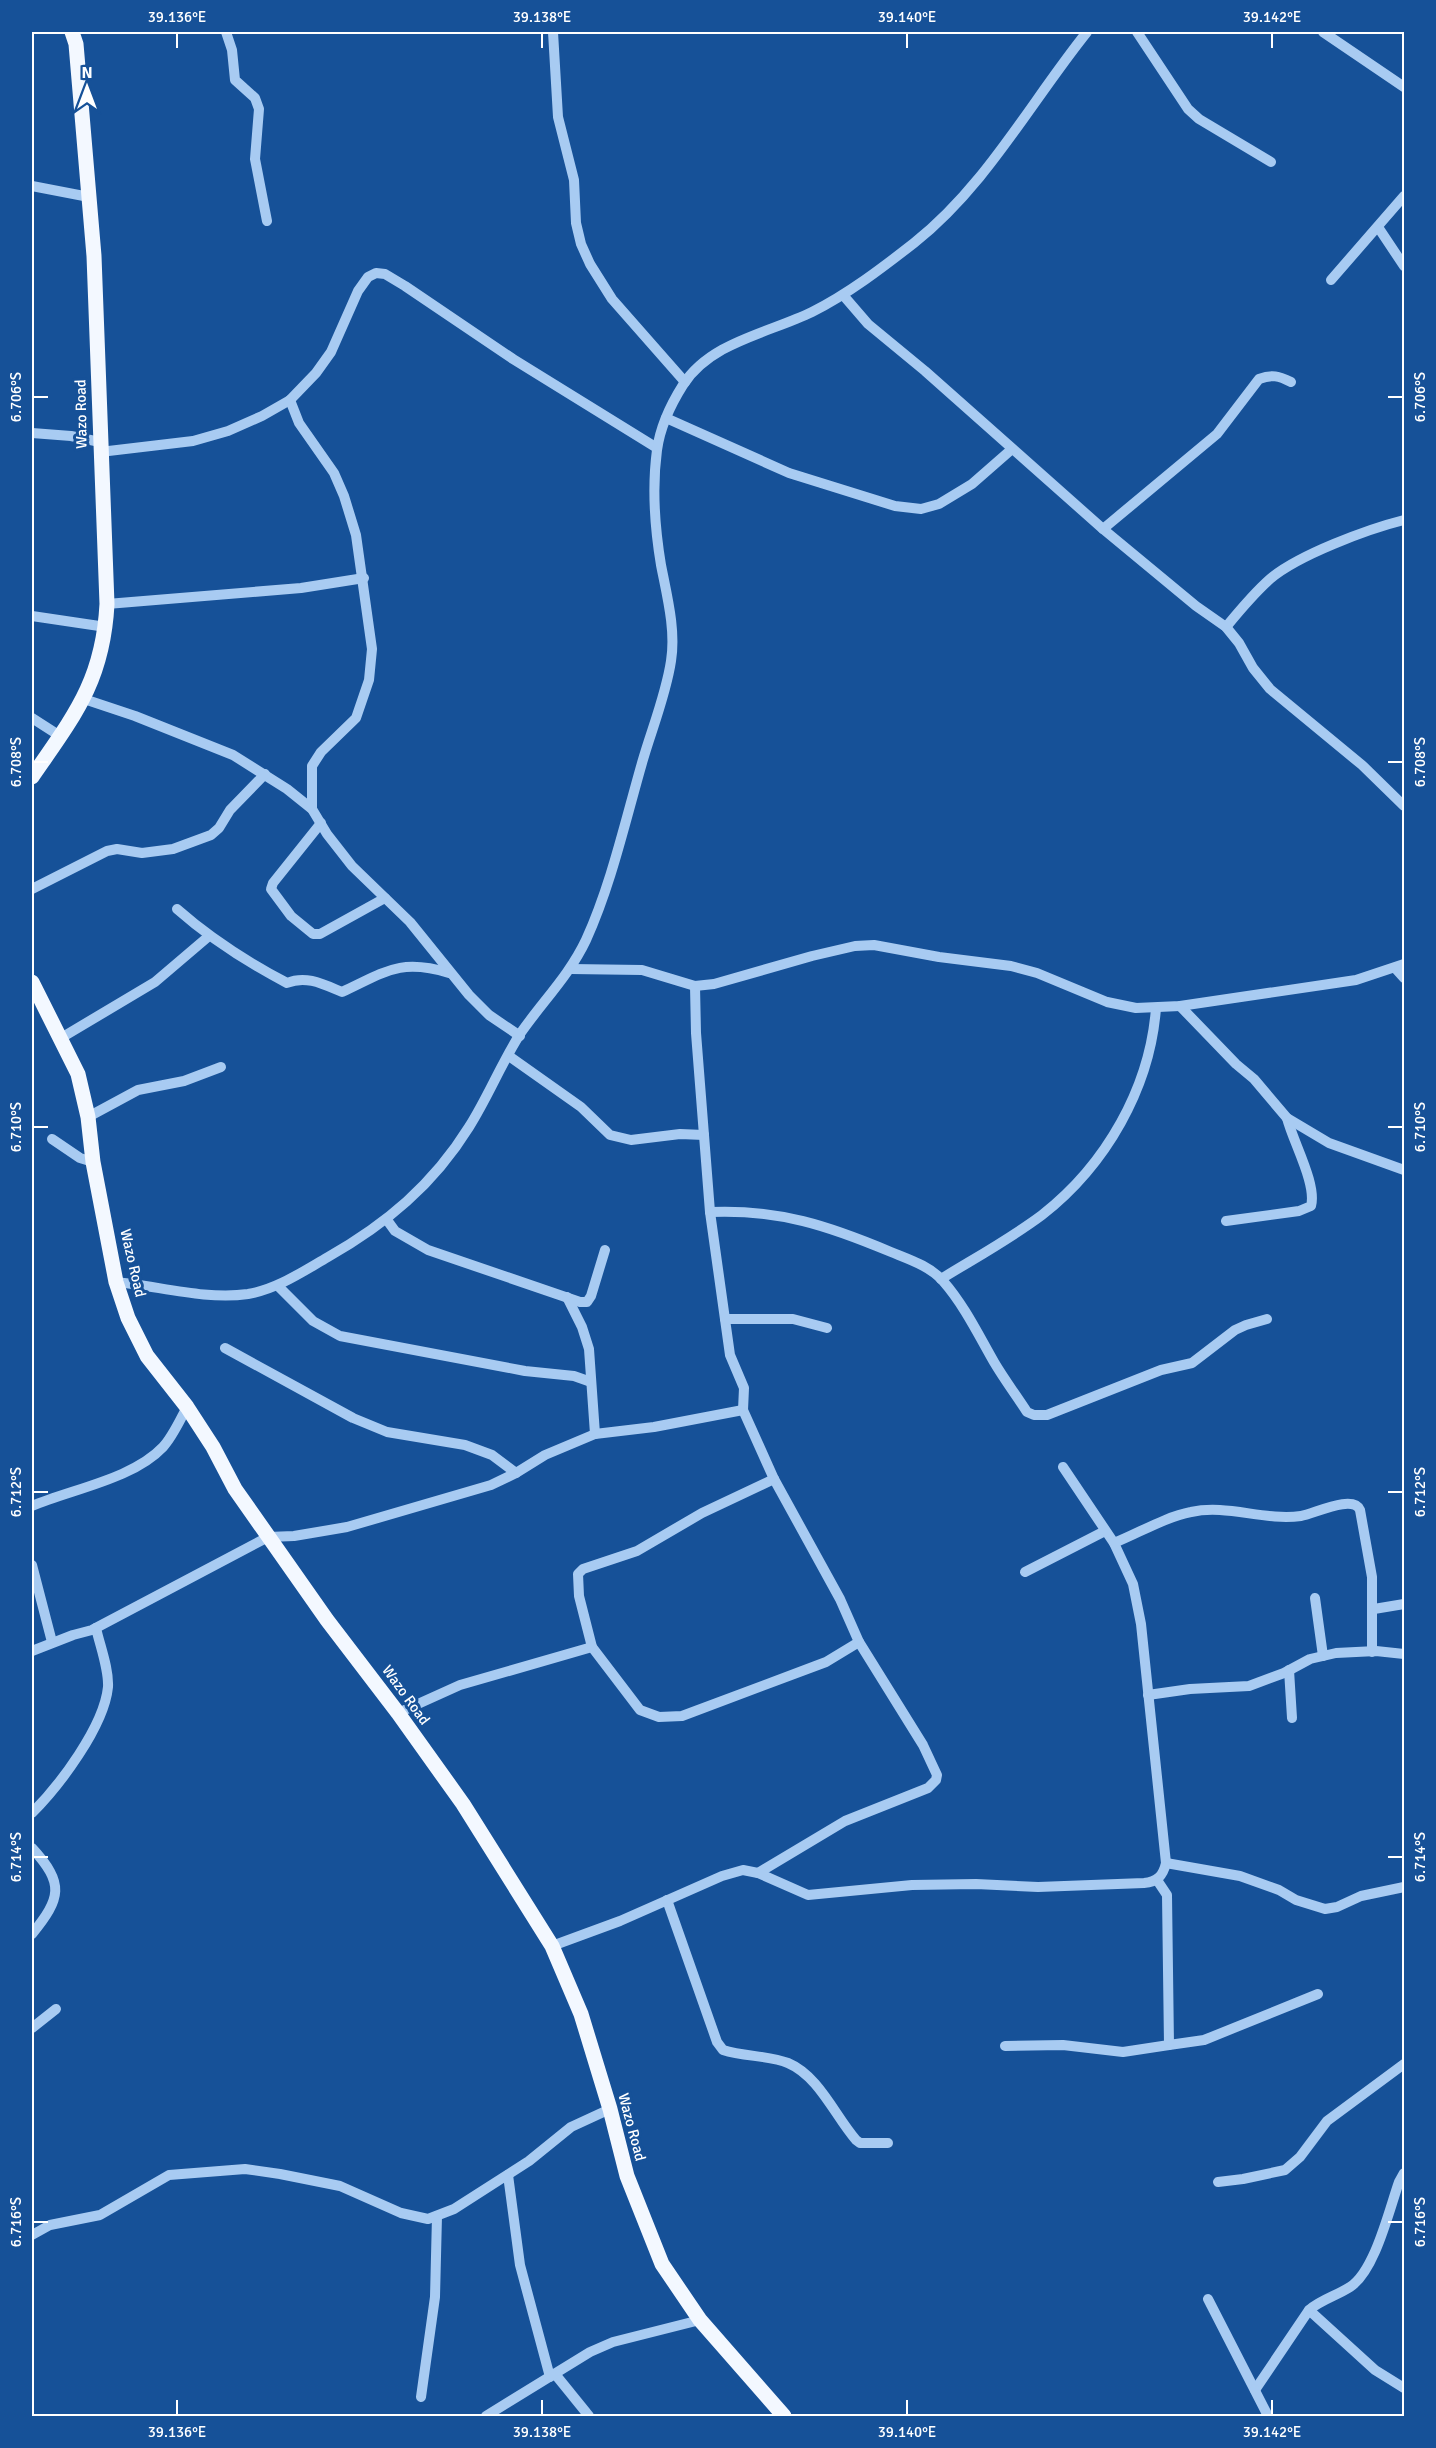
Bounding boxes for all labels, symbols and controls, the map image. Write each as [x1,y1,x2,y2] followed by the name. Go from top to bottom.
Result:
[148,8,206,26] text: 39.136°E
[513,8,571,26] text: 39.138°E
[878,8,936,26] text: 39.140°E
[1243,8,1301,26] text: 39.142°E
[57,57,117,117] north arrow
[81,63,93,83] text: N
[7,372,25,422] text: 6.706°S
[1411,372,1429,422] text: 6.706°S
[71,379,91,449] street label: Wazo Road
[7,737,25,787] text: 6.708°S
[1411,737,1429,787] text: 6.708°S
[7,1102,25,1152] text: 6.710°S
[1411,1102,1429,1152] text: 6.710°S
[116,1227,150,1299] street label: Wazo Road
[7,1467,25,1517] text: 6.712°S
[1411,1467,1429,1517] text: 6.712°S
[378,1662,434,1728] street label: Wazo Road
[7,1832,25,1882] text: 6.714°S
[1411,1832,1429,1882] text: 6.714°S
[614,2091,650,2163] street label: Wazo Road
[7,2197,25,2247] text: 6.716°S
[1411,2197,1429,2247] text: 6.716°S
[148,2423,206,2441] text: 39.136°E
[513,2423,571,2441] text: 39.138°E
[878,2423,936,2441] text: 39.140°E
[1243,2423,1301,2441] text: 39.142°E

